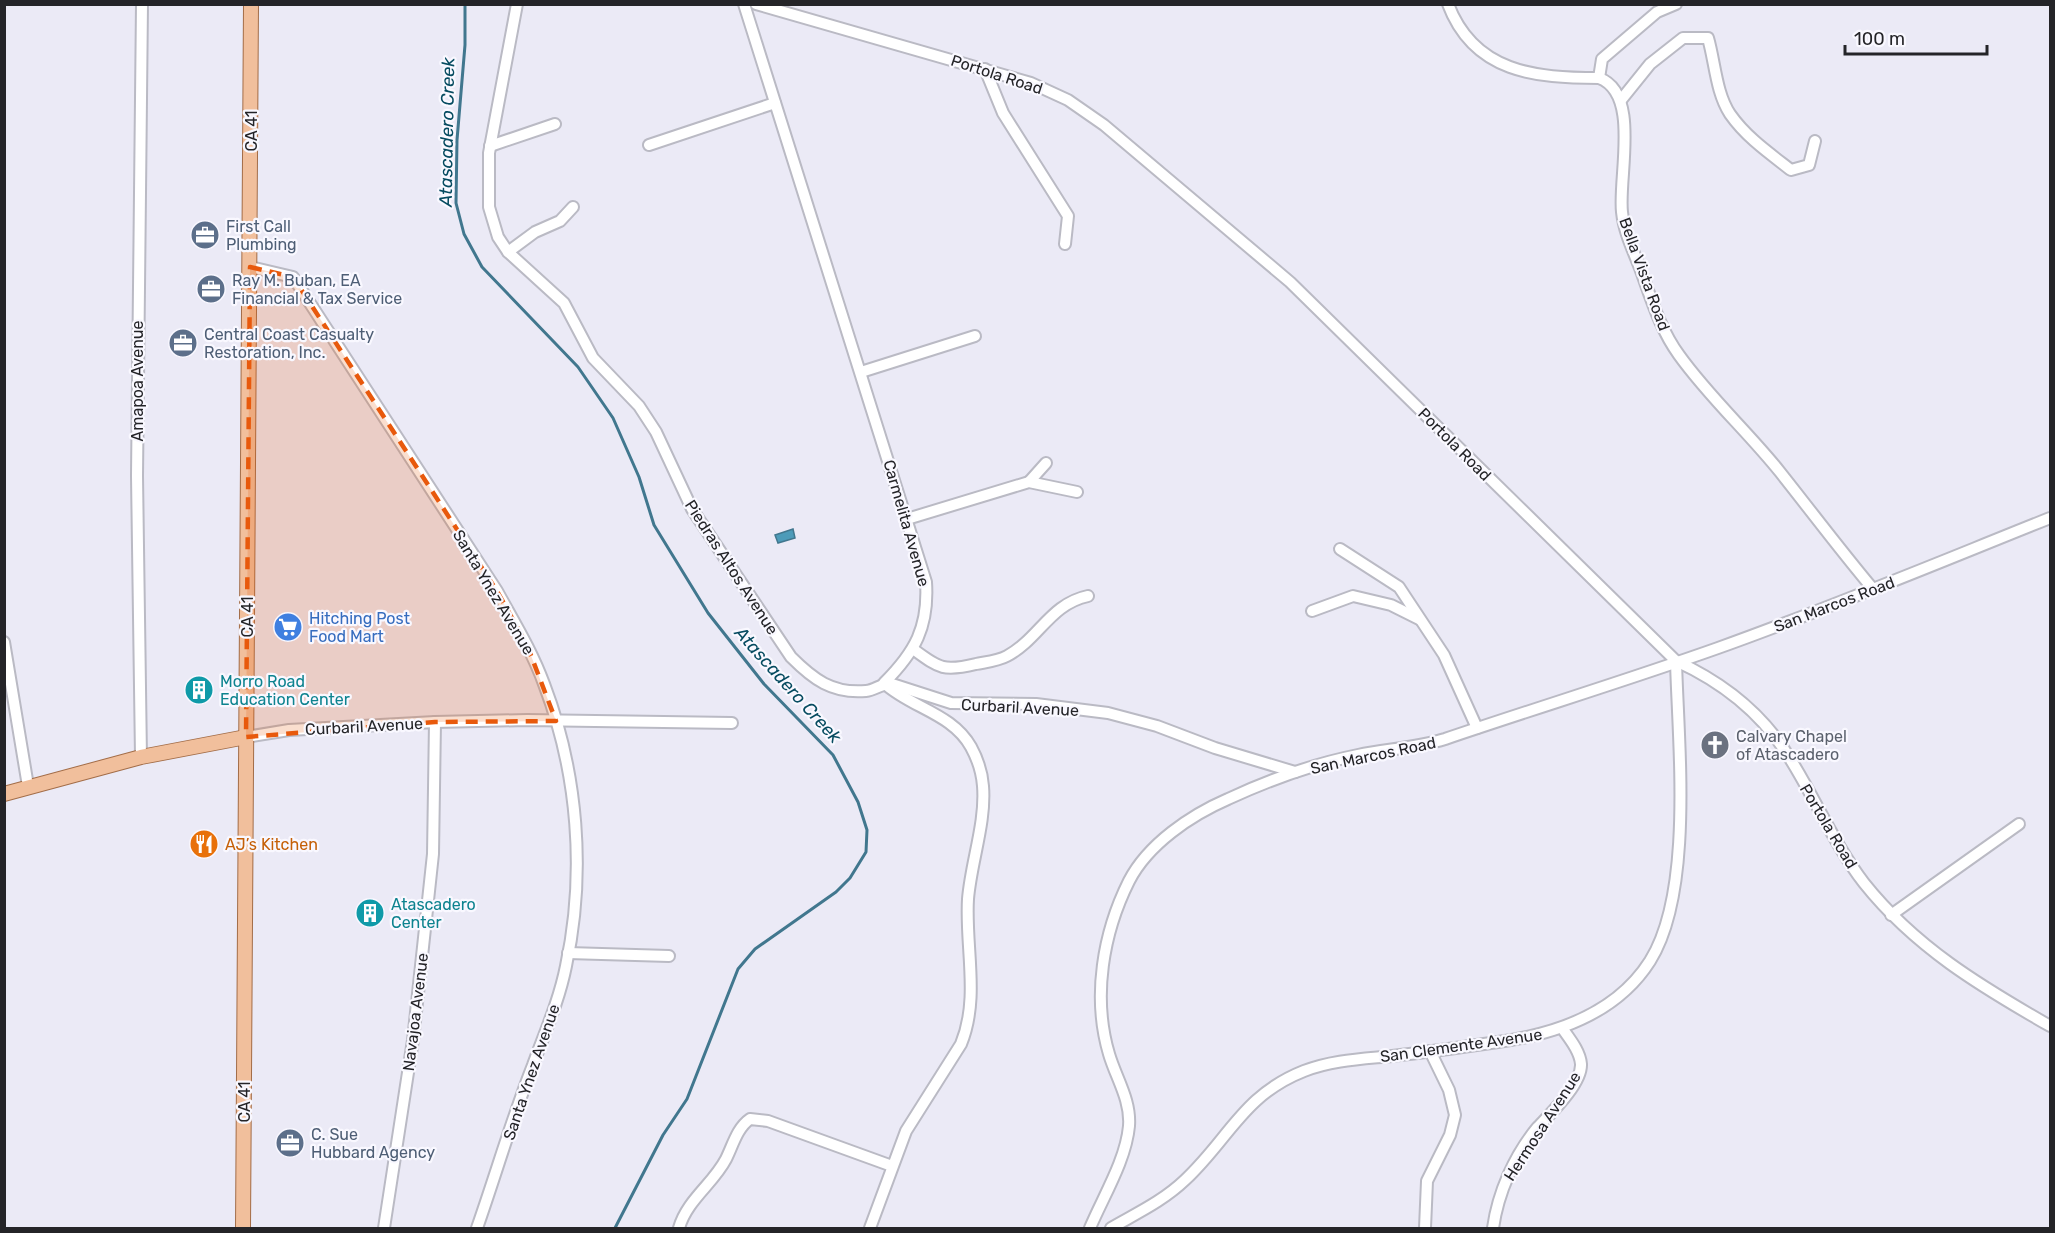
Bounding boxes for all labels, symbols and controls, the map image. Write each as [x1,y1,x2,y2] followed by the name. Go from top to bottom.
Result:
[1845,18,1988,56] scale bar
[1854,28,1905,50] text: 100 m
[949,51,1045,98] street label: Portola Road
[435,57,459,208] water label: Atascadero Creek
[242,110,261,152] street label: CA 41
[1615,215,1674,333] street label: Bella Vista Road
[226,217,297,254] place label: First Call Plumbing
[189,219,221,251] office icon: First Call Plumbing
[232,271,402,308] place label: Ray M. Buban, EA Financial & Tax Service
[195,273,227,305] office icon: Ray M. Buban, EA Financial & Tax Service
[128,321,147,441] street label: Amapoa Avenue
[204,325,374,362] place label: Central Coast Casualty Restoration, Inc.
[167,327,199,359] office icon: Central Coast Casualty Restoration, Inc.
[1414,404,1495,485] street label: Portola Road
[879,457,934,589] street label: Carmelita Avenue
[681,496,782,638] street label: Piedras Altos Avenue
[449,526,538,658] street label: Santa Ynez Avenue
[1771,573,1897,636] street label: San Marcos Road
[238,596,257,638] street label: CA 41
[309,609,410,646] place label: Hitching Post Food Mart
[272,611,304,643] supermarket icon: Hitching Post Food Mart
[729,621,847,748] water label: Atascadero Creek
[220,672,350,709] place label: Morro Road Education Center
[183,674,215,706] building icon: Morro Road Education Center
[961,695,1079,720] street label: Curbaril Avenue
[305,714,424,739] street label: Curbaril Avenue
[1736,727,1847,764] place label: Calvary Chapel of Atascadero
[1699,729,1731,761] church icon: Calvary Chapel of Atascadero
[1309,733,1438,778] street label: San Marcos Road
[1796,780,1861,872] street label: Portola Road
[188,828,220,860] restaurant icon: AJ’s Kitchen
[225,835,318,854] place label: AJ’s Kitchen
[391,895,476,932] place label: Atascadero Center
[354,897,386,929] building icon: Atascadero Center
[399,952,432,1072] street label: Navajoa Avenue
[499,1002,564,1143] street label: Santa Ynez Avenue
[1379,1025,1543,1066] street label: San Clemente Avenue
[1500,1068,1585,1184] street label: Hermosa Avenue
[235,1081,254,1123] street label: CA 41
[311,1125,435,1162] place label: C. Sue Hubbard Agency
[274,1127,306,1159] office icon: C. Sue Hubbard Agency

